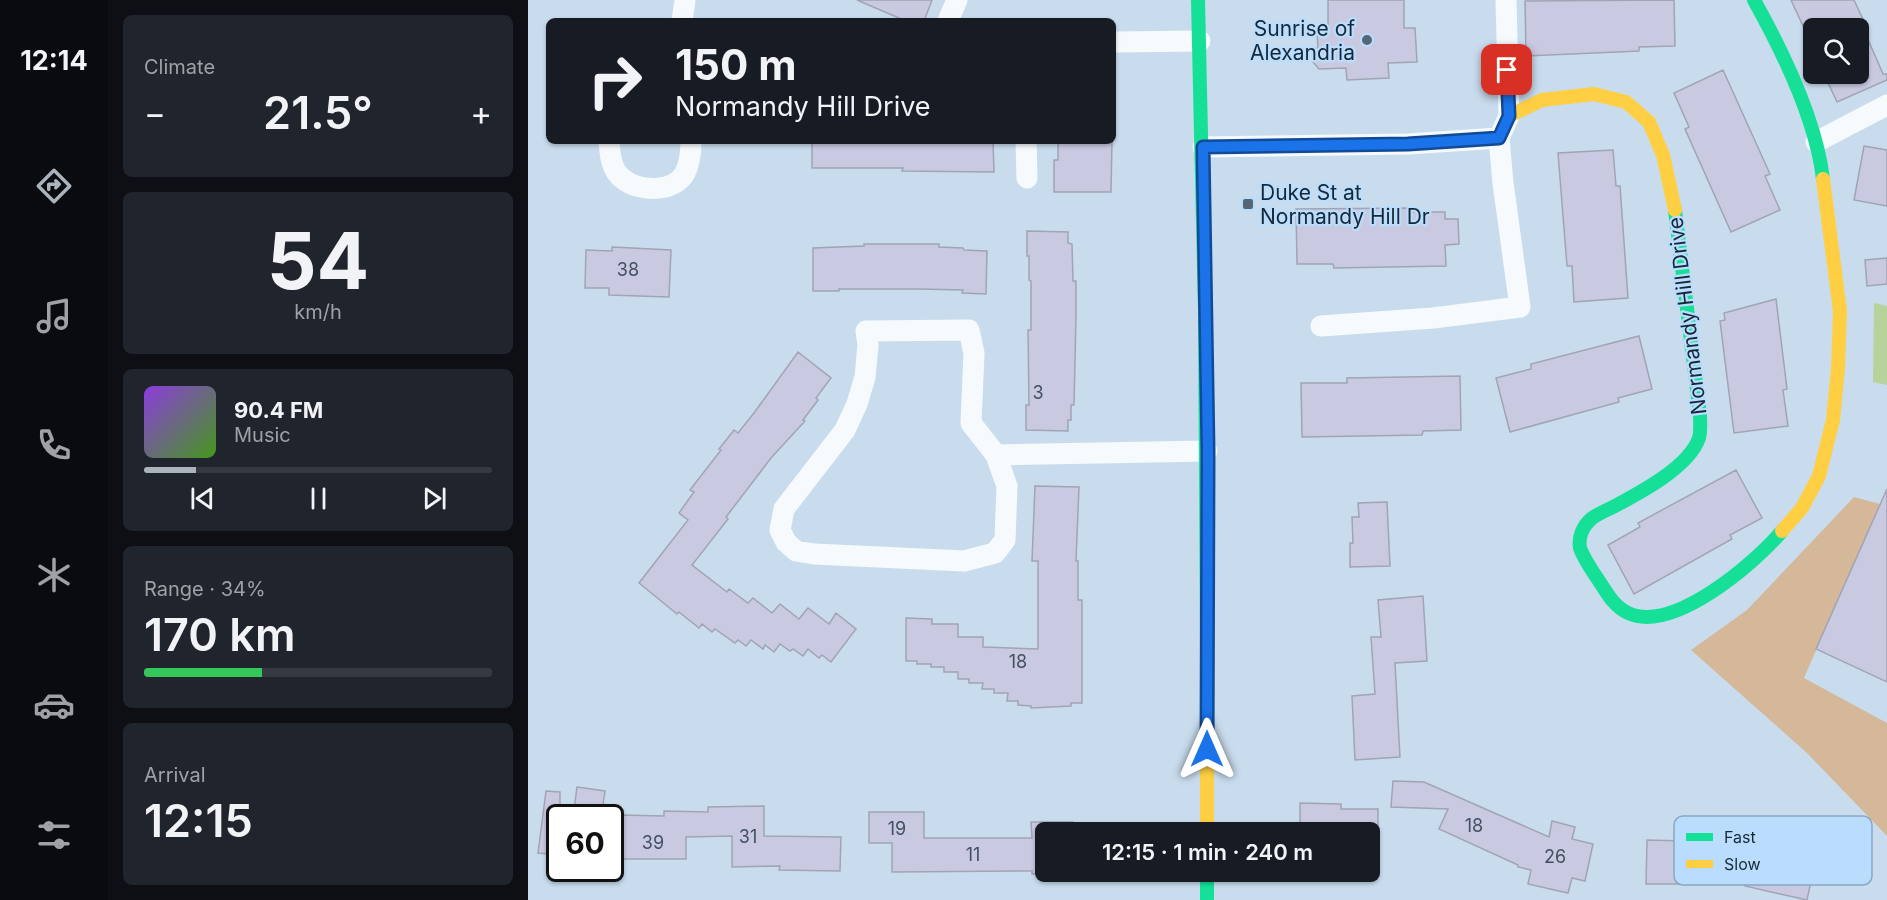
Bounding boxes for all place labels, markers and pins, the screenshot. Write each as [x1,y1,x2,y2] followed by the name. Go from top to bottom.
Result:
[1250,16,1355,65] place label: Sunrise of Alexandria
[1360,33,1374,47] marker: Sunrise of Alexandria
[1481,44,1532,95] pin
[1260,180,1430,229] place label: Duke St at Normandy Hill Dr
[1241,197,1255,211] marker: Duke St at Normandy Hill Dr

